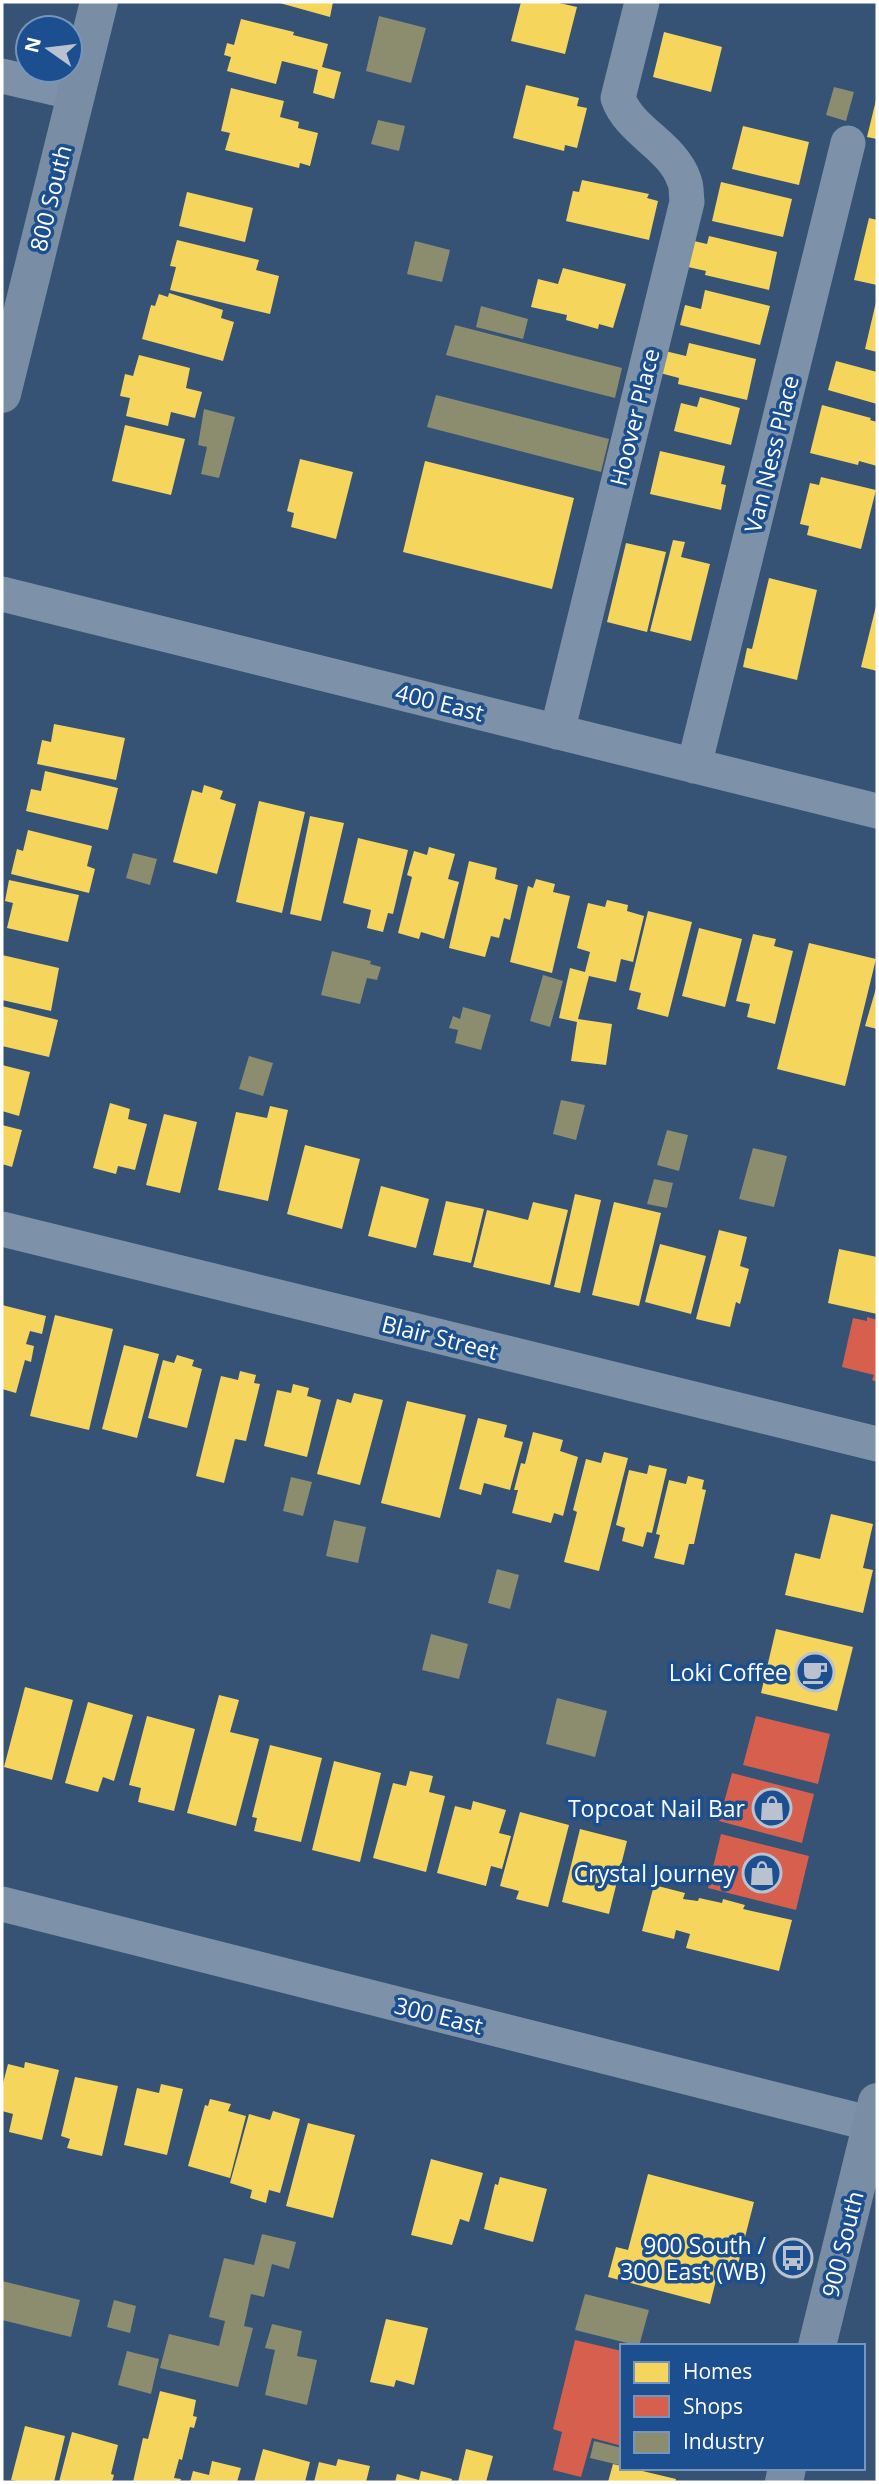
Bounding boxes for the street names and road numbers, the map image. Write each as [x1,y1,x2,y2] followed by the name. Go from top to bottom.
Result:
[21,142,79,254] street label: 800 South
[601,345,667,489] street label: Hoover Place
[736,372,806,536] street label: Van Ness Place
[392,676,488,728] street label: 400 East
[378,1307,502,1367] street label: Blair Street
[391,1989,487,2041] street label: 300 East
[813,2188,871,2300] street label: 900 South

